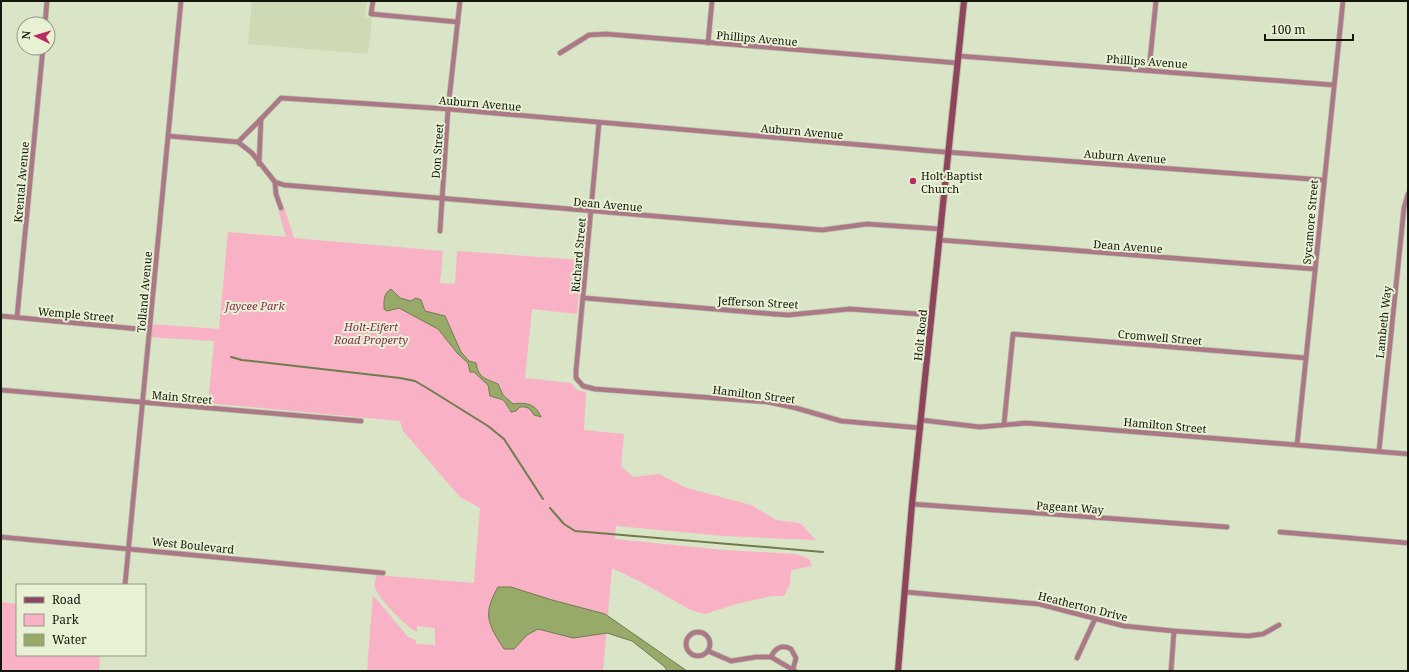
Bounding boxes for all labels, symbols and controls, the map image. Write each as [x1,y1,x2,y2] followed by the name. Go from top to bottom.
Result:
[16,16,56,56] north arrow
[1265,16,1353,42] scale bar
[1271,21,1306,38] text: 100 m
[716,27,798,49] street label: Phillips Avenue
[18,30,33,40] text: N
[1106,51,1188,71] street label: Phillips Avenue
[438,92,522,114] street label: Auburn Avenue
[760,120,844,142] street label: Auburn Avenue
[428,123,446,179] street label: Don Street
[10,141,32,223] street label: Krental Avenue
[1083,146,1167,166] street label: Auburn Avenue
[921,168,983,196] place label: Holt Baptist Church
[908,176,918,186] marker: Holt Baptist Church
[1299,179,1321,265] street label: Sycamore Street
[573,194,643,215] street label: Dean Avenue
[567,217,589,293] street label: Richard Street
[1093,236,1163,256] street label: Dean Avenue
[133,251,155,333] street label: Tolland Avenue
[1372,284,1394,359] street label: Lambeth Way
[716,292,799,312] street label: Jefferson Street
[223,298,286,313] park label: Jaycee Park
[37,303,115,325] street label: Wemple Street
[910,308,930,362] street label: Holt Road
[333,319,408,347] park label: Holt-Eifert Road Property
[1117,326,1203,348] street label: Cromwell Street
[712,381,796,407] street label: Hamilton Street
[151,387,213,407] street label: Main Street
[1123,414,1207,436] street label: Hamilton Street
[1036,497,1105,517] street label: Pageant Way
[151,533,235,557] street label: West Boulevard
[16,584,146,656] legend
[1037,588,1129,624] street label: Heatherton Drive
[52,591,82,608] text: Road
[52,611,80,628] text: Park
[52,631,87,648] text: Water

